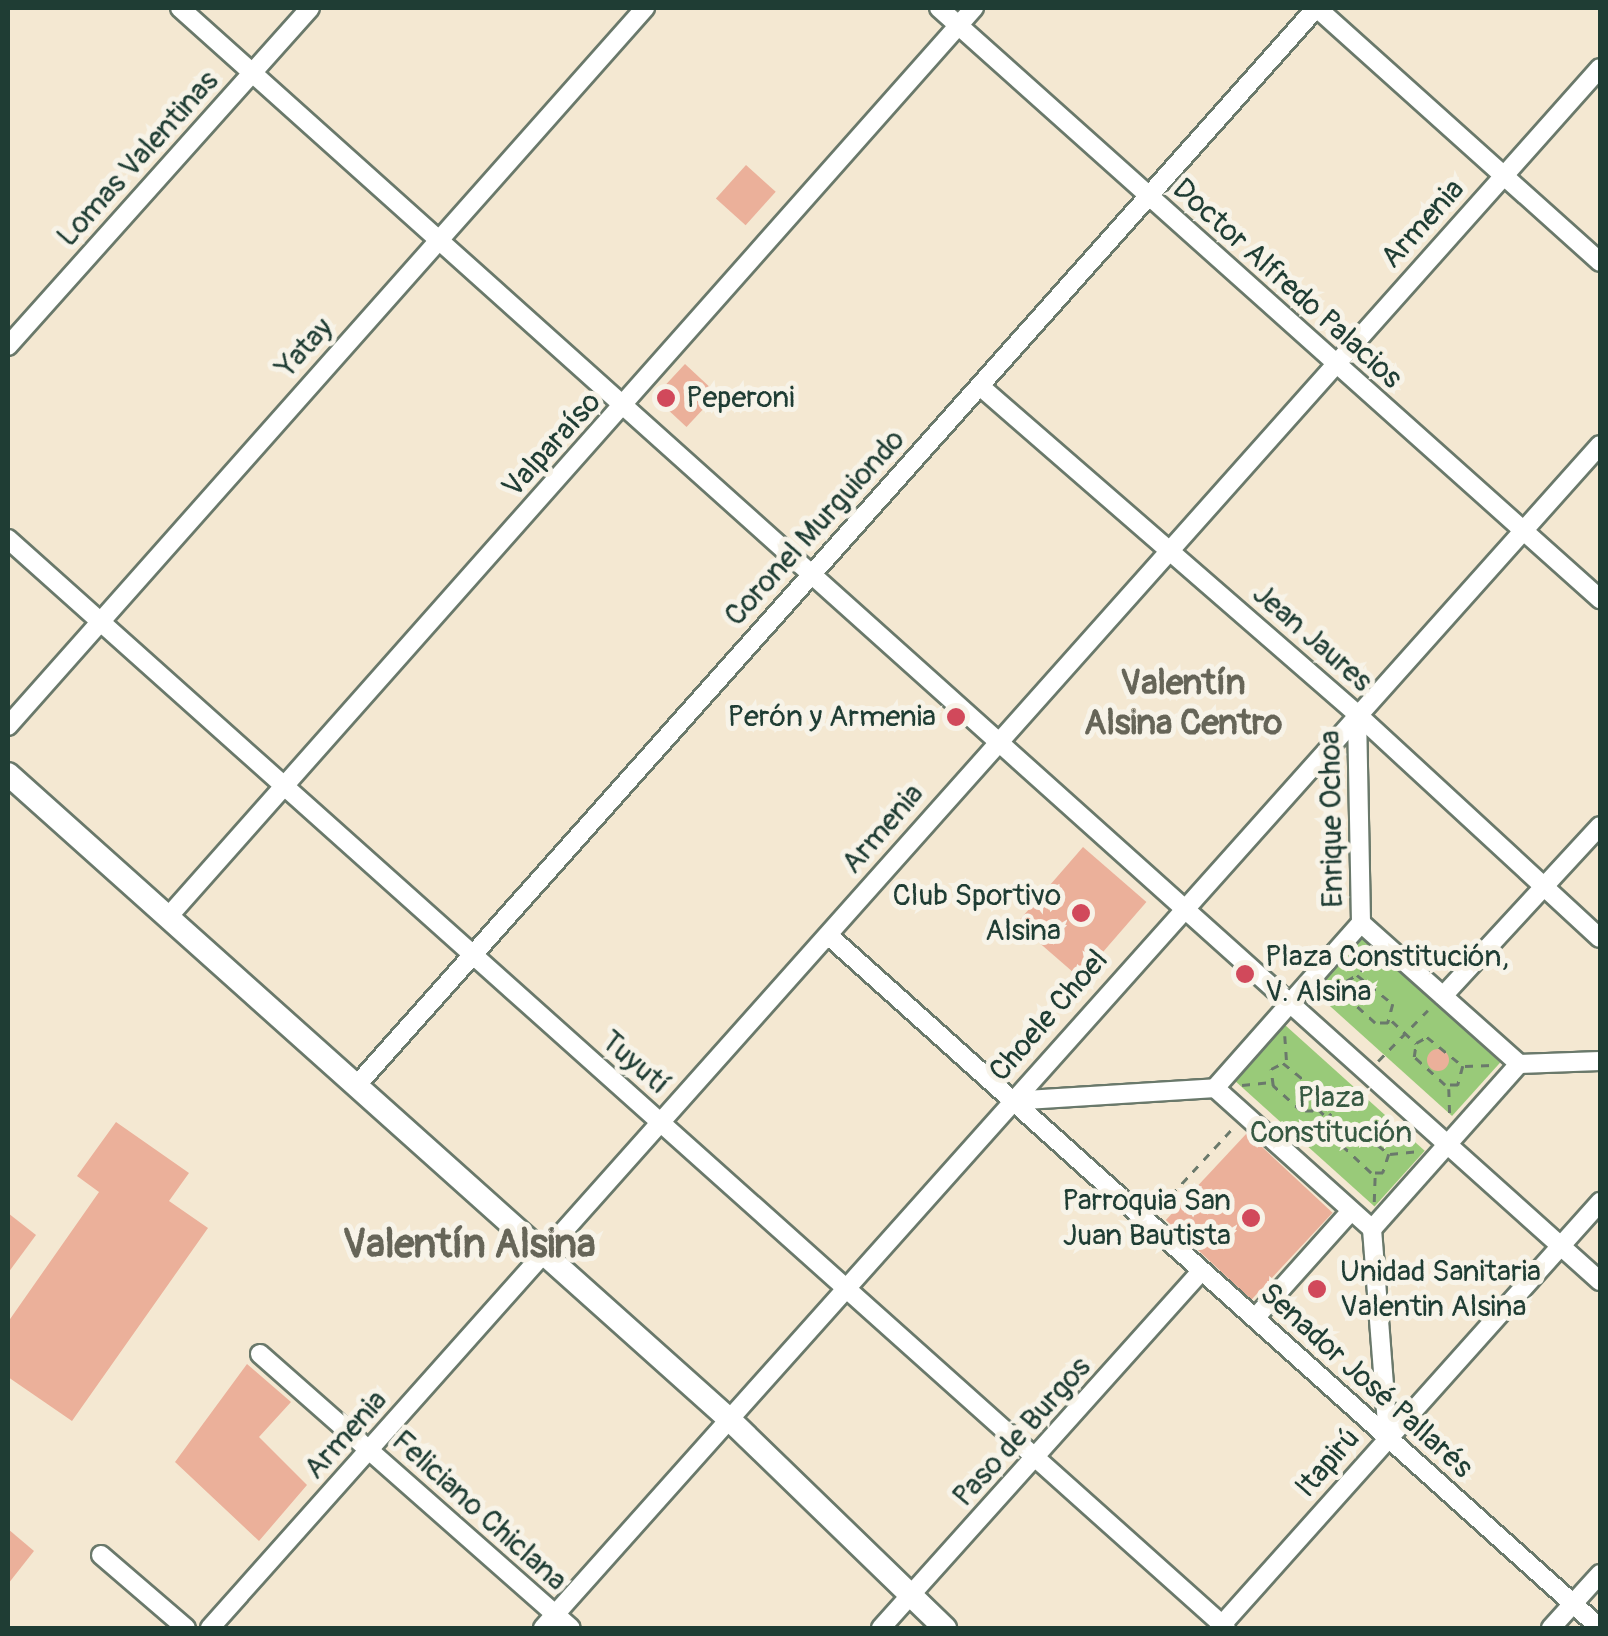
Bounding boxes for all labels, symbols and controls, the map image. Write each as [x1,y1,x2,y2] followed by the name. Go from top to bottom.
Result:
[50,64,226,254] street label: Lomas Valentinas
[1165,171,1409,397] street label: Doctor Alfredo Palacios
[1374,172,1472,276] street label: Armenia
[269,311,341,385] street label: Yatay
[686,380,795,416] place label: Peperoni
[495,385,609,505] street label: Valparaíso
[655,387,677,409] marker: Peperoni
[717,422,913,634] street label: Coronel Murguiondo
[1245,576,1379,700] street label: Jean Jaures
[1084,662,1282,744] district label: Valentín Alsina Centro
[727,699,936,735] place label: Perón y Armenia
[945,706,967,728] marker: Perón y Armenia
[1312,730,1352,908] street label: Enrique Ochoa
[834,777,932,881] street label: Armenia
[893,878,1061,948] place label: Club Sportivo Alsina
[1070,902,1092,924] marker: Club Sportivo Alsina
[1265,939,1509,1010] place label: Plaza Constitución, V. Alsina
[982,943,1116,1089] street label: Choele Choel
[1234,963,1256,985] marker: Plaza Constitución, V. Alsina
[593,1023,677,1103] street label: Tuyutí
[1250,1080,1412,1150] park label: Plaza Constitución
[1062,1183,1231,1254] place label: Parroquia San Juan Bautista
[1240,1207,1262,1229] marker: Parroquia San Juan Bautista
[342,1221,596,1269] district label: Valentín Alsina
[1340,1254,1541,1324] place label: Unidad Sanitaria Valentin Alsina
[1252,1276,1480,1486] street label: Senador José Pallarés
[1304,1276,1330,1302] marker: Unidad Sanitaria Valentin Alsina
[945,1350,1099,1514] street label: Paso de Burgos
[297,1383,395,1487] street label: Armenia
[1288,1421,1368,1505] street label: Itapirú
[384,1423,574,1599] street label: Feliciano Chiclana

